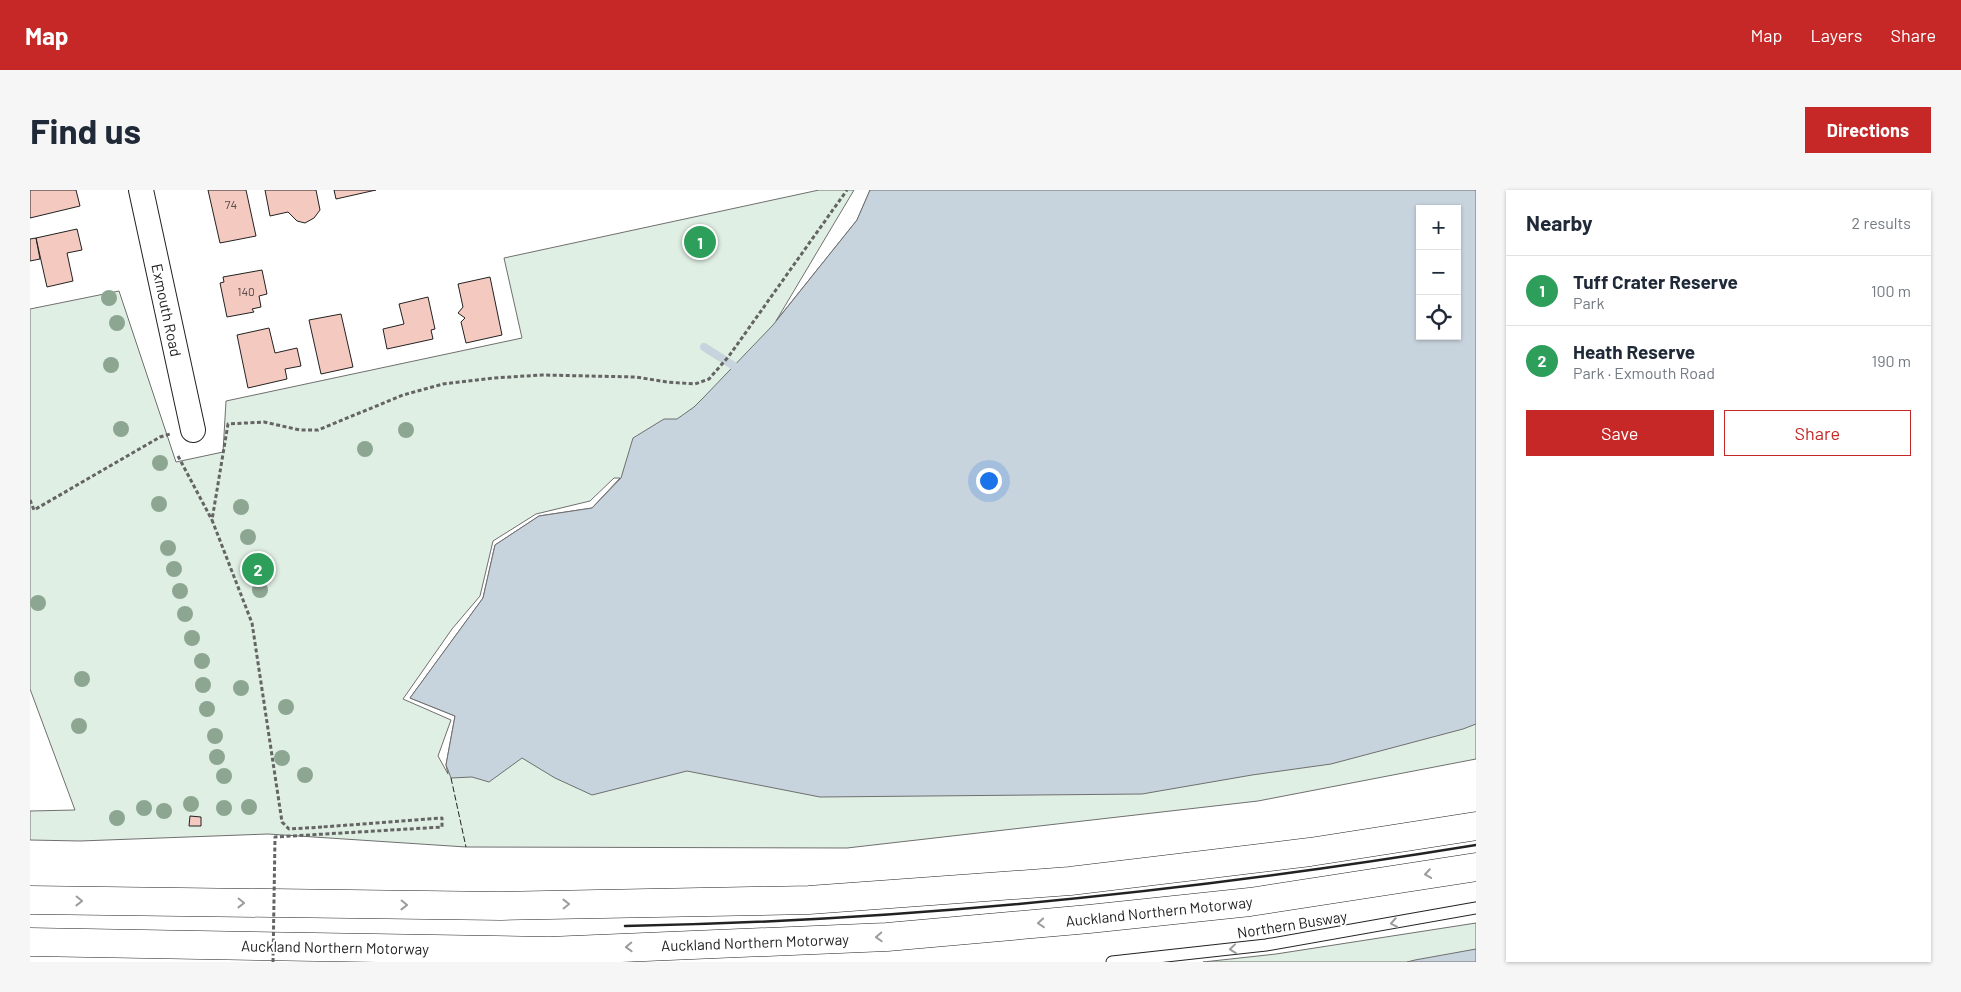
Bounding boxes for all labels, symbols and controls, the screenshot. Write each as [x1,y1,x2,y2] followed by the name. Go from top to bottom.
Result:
[25,21,68,50] text: Map
[1750,24,1782,46] text: Map
[1810,24,1863,46] text: Layers
[1891,24,1936,46] text: Share
[1805,107,1931,153] button: Directions
[30,109,141,151] text: Find us
[225,197,237,211] house number: 74
[1416,205,1461,340] map controls
[1416,205,1461,250] button: +
[1526,210,1592,235] text: Nearby
[1852,213,1911,232] text: 2 results
[684,223,716,261] pin: 1
[1416,250,1461,295] button: −
[148,262,186,358] street label: Exmouth Road
[1573,270,1738,293] text: Tuff Crater Reserve
[1539,281,1545,300] text: 1
[1871,281,1911,300] text: 100 m
[237,284,255,298] house number: 140
[1573,293,1604,312] text: Park
[1416,295,1461,340] button: locate
[1573,340,1695,363] text: Heath Reserve
[1538,351,1546,370] text: 2
[1872,351,1911,370] text: 190 m
[1573,363,1715,382] text: Park · Exmouth Road
[1526,410,1714,456] button: Save
[1724,410,1911,456] button: Share
[976,468,1002,494] your location
[242,550,274,588] pin: 2
[1423,869,1432,879] one-way arrow
[1065,892,1253,930] street label: Auckland Northern Motorway
[75,896,83,906] one-way arrow
[238,898,245,908] one-way arrow
[562,899,570,910] one-way arrow
[400,900,408,910] one-way arrow
[1236,906,1348,942] street label: Northern Busway
[1037,917,1045,928] one-way arrow
[1389,917,1398,927] one-way arrow
[661,930,849,954] street label: Auckland Northern Motorway
[875,932,883,943] one-way arrow
[241,936,429,958] street label: Auckland Northern Motorway
[625,942,633,953] one-way arrow
[1229,943,1237,954] one-way arrow

